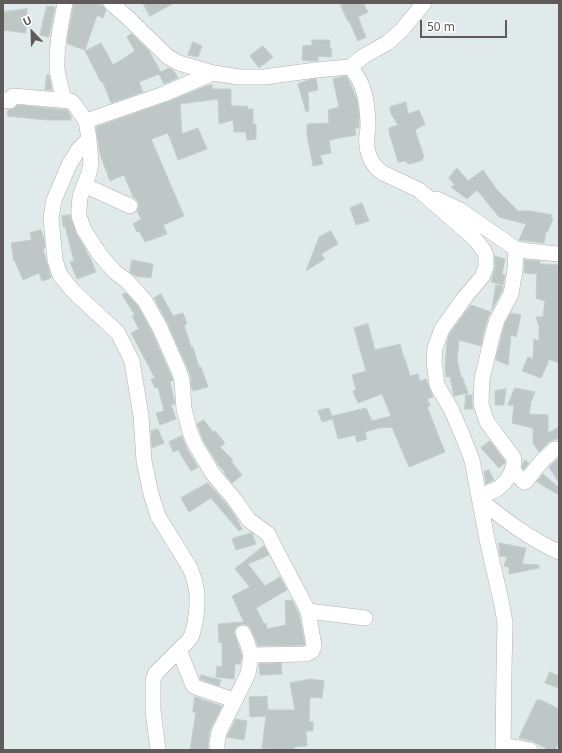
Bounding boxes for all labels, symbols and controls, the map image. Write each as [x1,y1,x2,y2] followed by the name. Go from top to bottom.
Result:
[12,12,52,52] north arrow
[20,12,34,29] text: U
[422,12,509,38] scale bar
[427,18,455,35] text: 50 m

